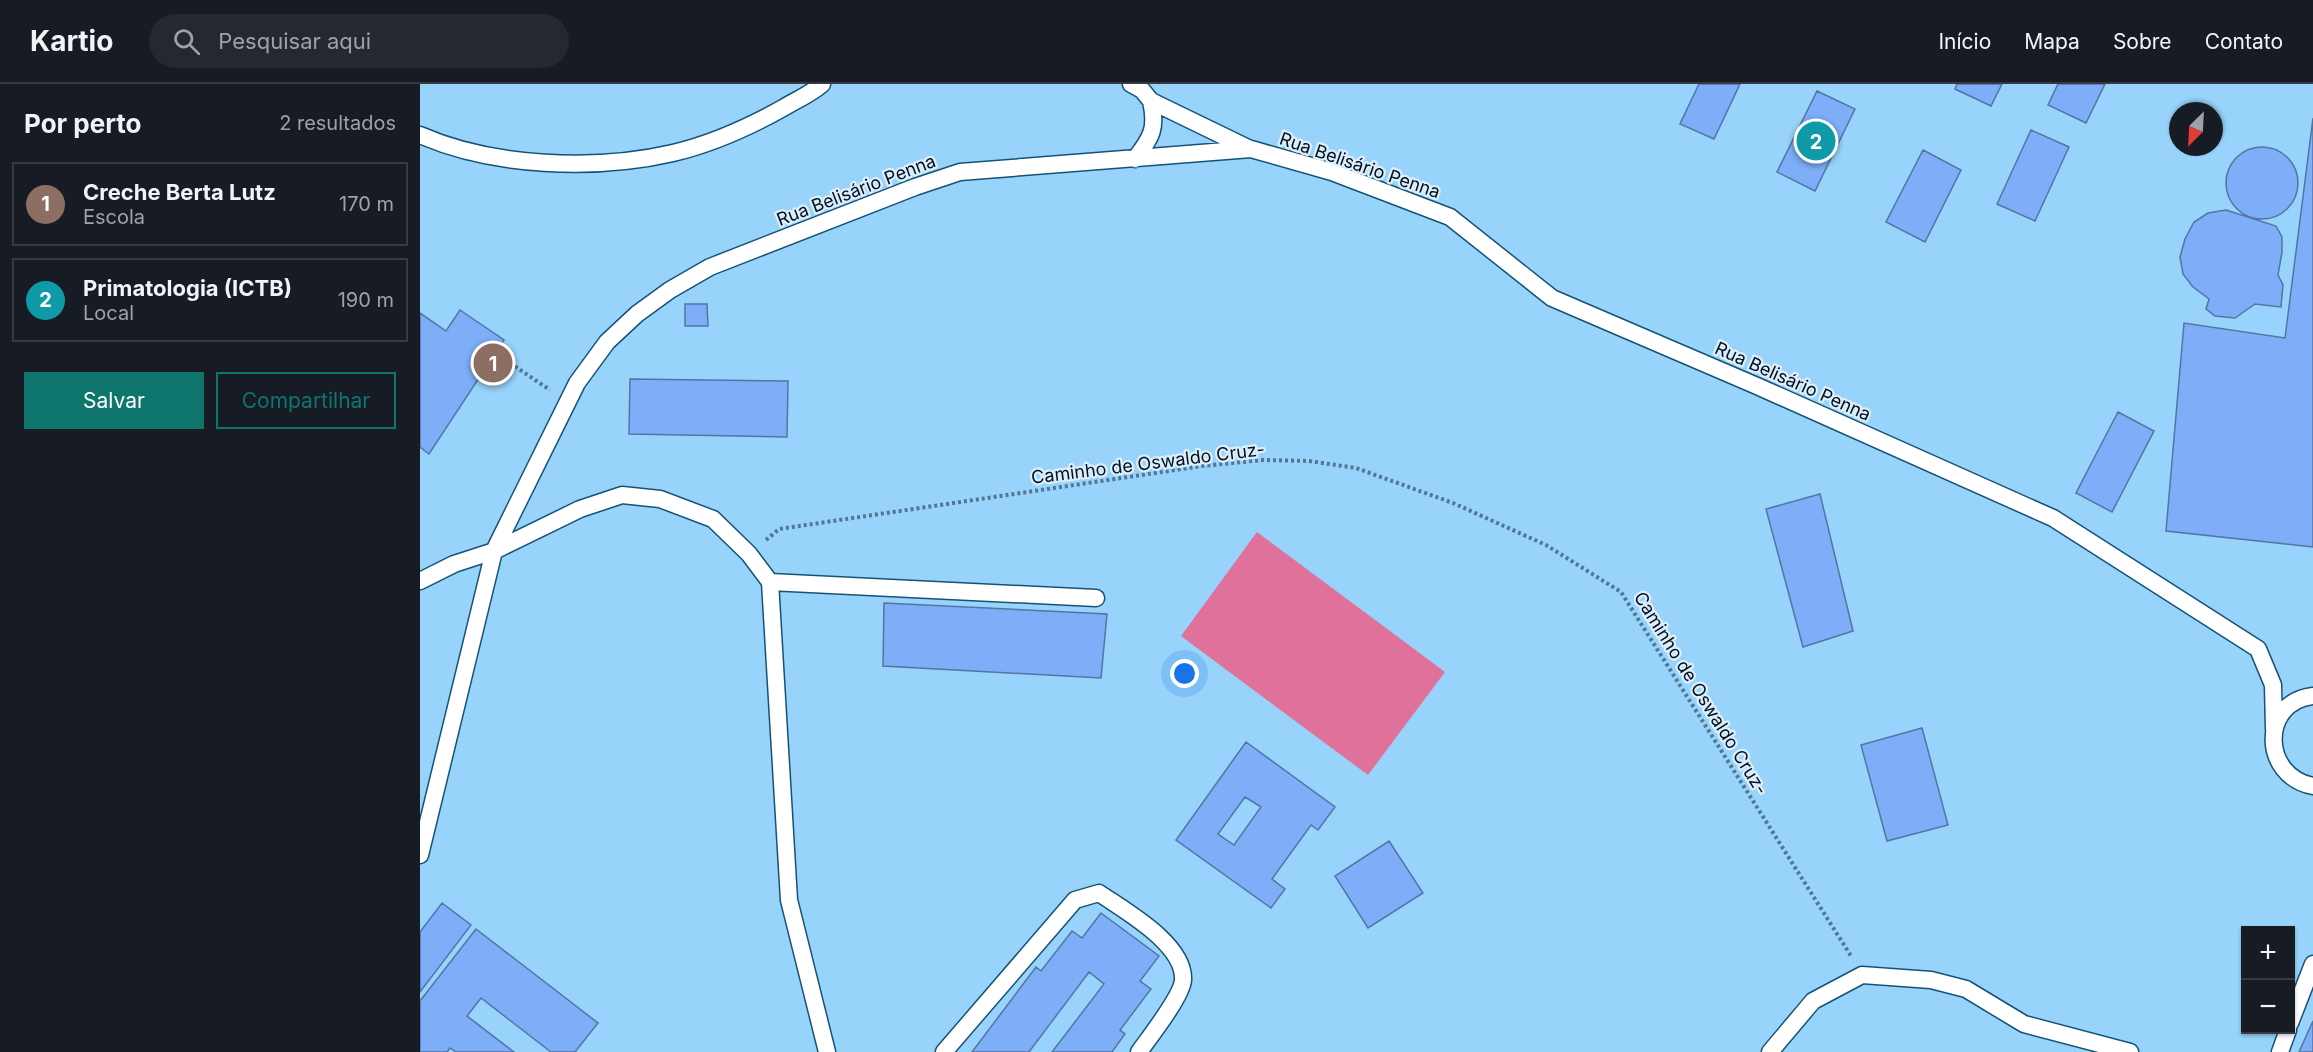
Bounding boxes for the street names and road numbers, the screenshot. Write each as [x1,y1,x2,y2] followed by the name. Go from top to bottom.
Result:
[1277,128,1443,202] street label: Rua Belisário Penna
[774,150,938,230] street label: Rua Belisário Penna
[1712,337,1874,425] street label: Rua Belisário Penna
[1030,438,1266,488] street label: Caminho de Oswaldo Cruz-
[1630,588,1772,798] street label: Caminho de Oswaldo Cruz-

